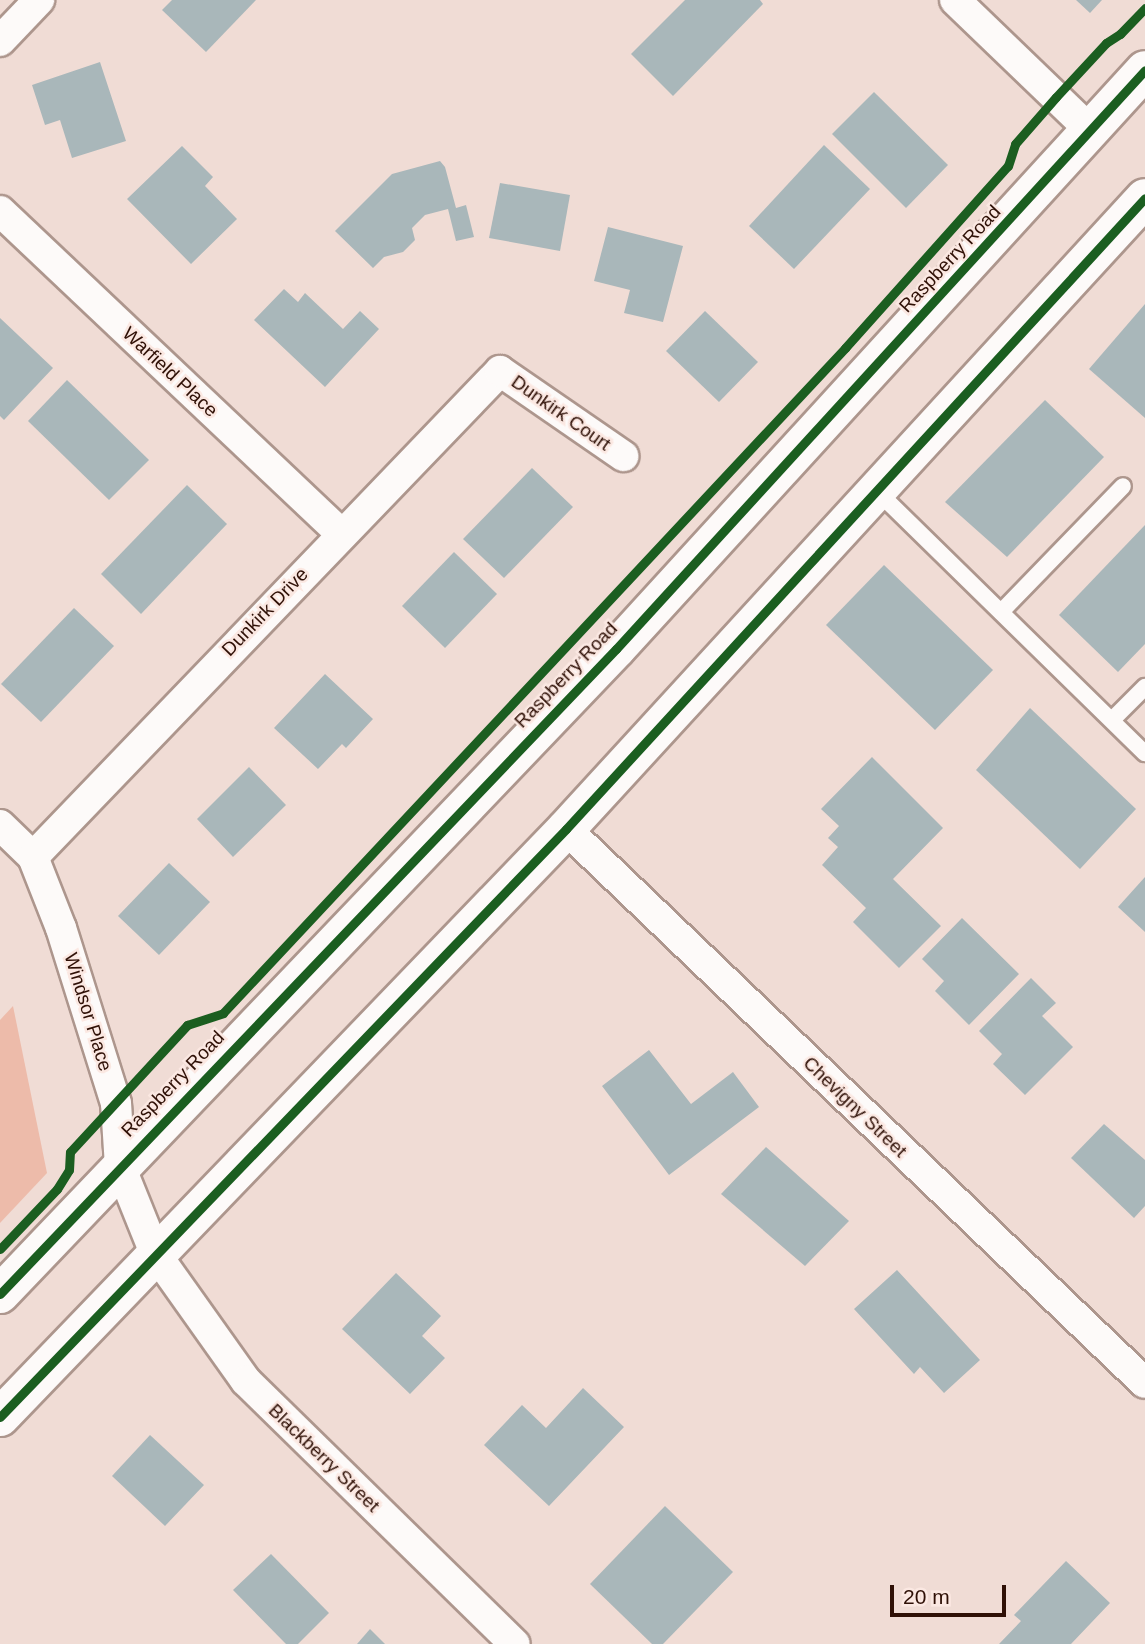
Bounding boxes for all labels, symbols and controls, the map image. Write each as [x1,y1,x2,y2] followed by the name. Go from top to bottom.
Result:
[894,201,1006,317] street label: Raspberry Road
[118,322,222,422] street label: Warfield Place
[507,370,615,456] street label: Dunkirk Court
[217,563,313,661] street label: Dunkirk Drive
[510,617,622,733] street label: Raspberry Road
[59,950,117,1074] street label: Windsor Place
[117,1026,229,1142] street label: Raspberry Road
[798,1052,912,1162] street label: Chevigny Street
[264,1399,384,1517] street label: Blackberry Street
[893,1570,1009,1614] scale bar
[903,1585,950,1608] text: 20 m

